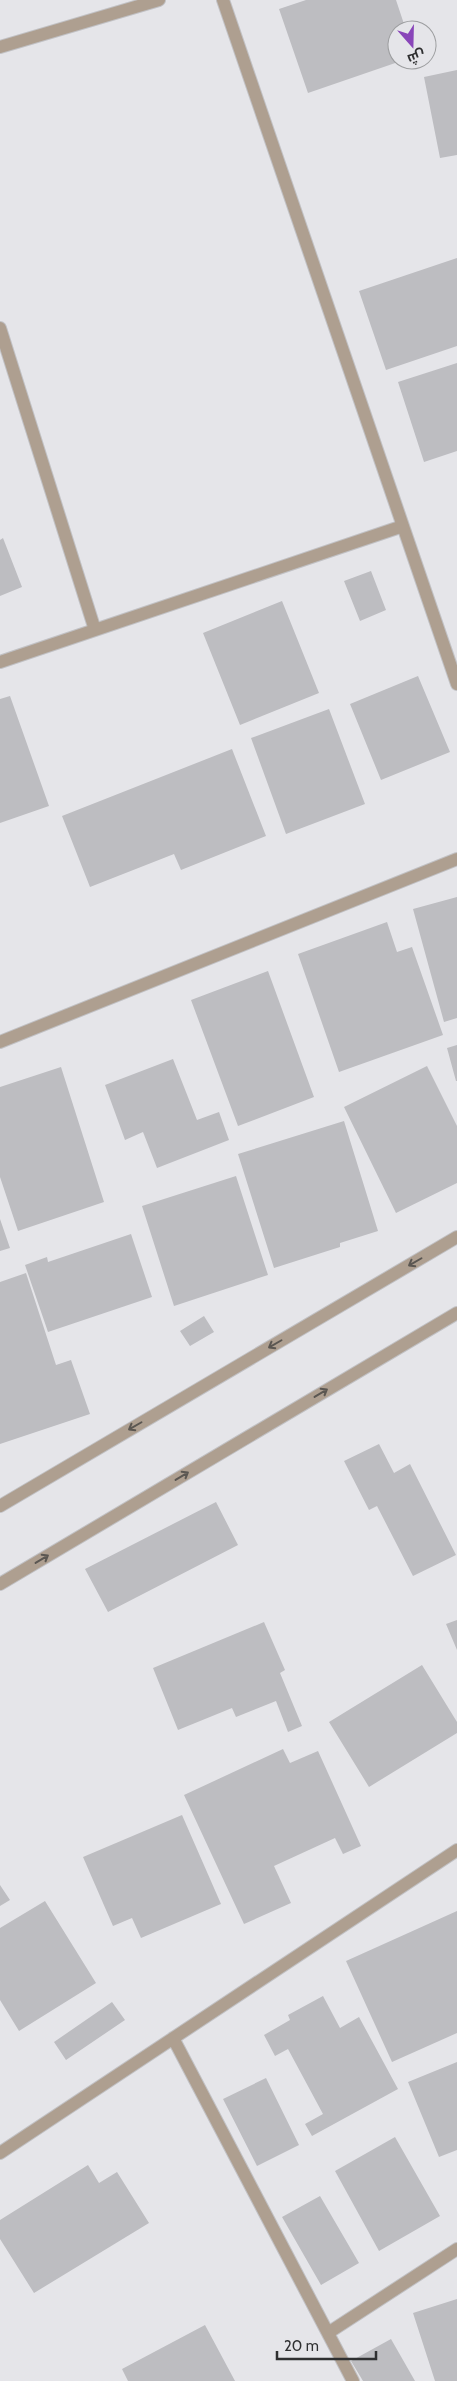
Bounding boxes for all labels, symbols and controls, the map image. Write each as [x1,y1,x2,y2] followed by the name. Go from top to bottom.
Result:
[387,20,437,70] north arrow
[405,46,428,69] text: ش
[408,1257,423,1267] one-way arrow
[268,1340,282,1350] one-way arrow
[314,1388,328,1398] one-way arrow
[128,1422,142,1432] one-way arrow
[174,1471,188,1481] one-way arrow
[34,1554,48,1564] one-way arrow
[277,2328,376,2360] scale bar
[284,2337,319,2355] text: 20 m

